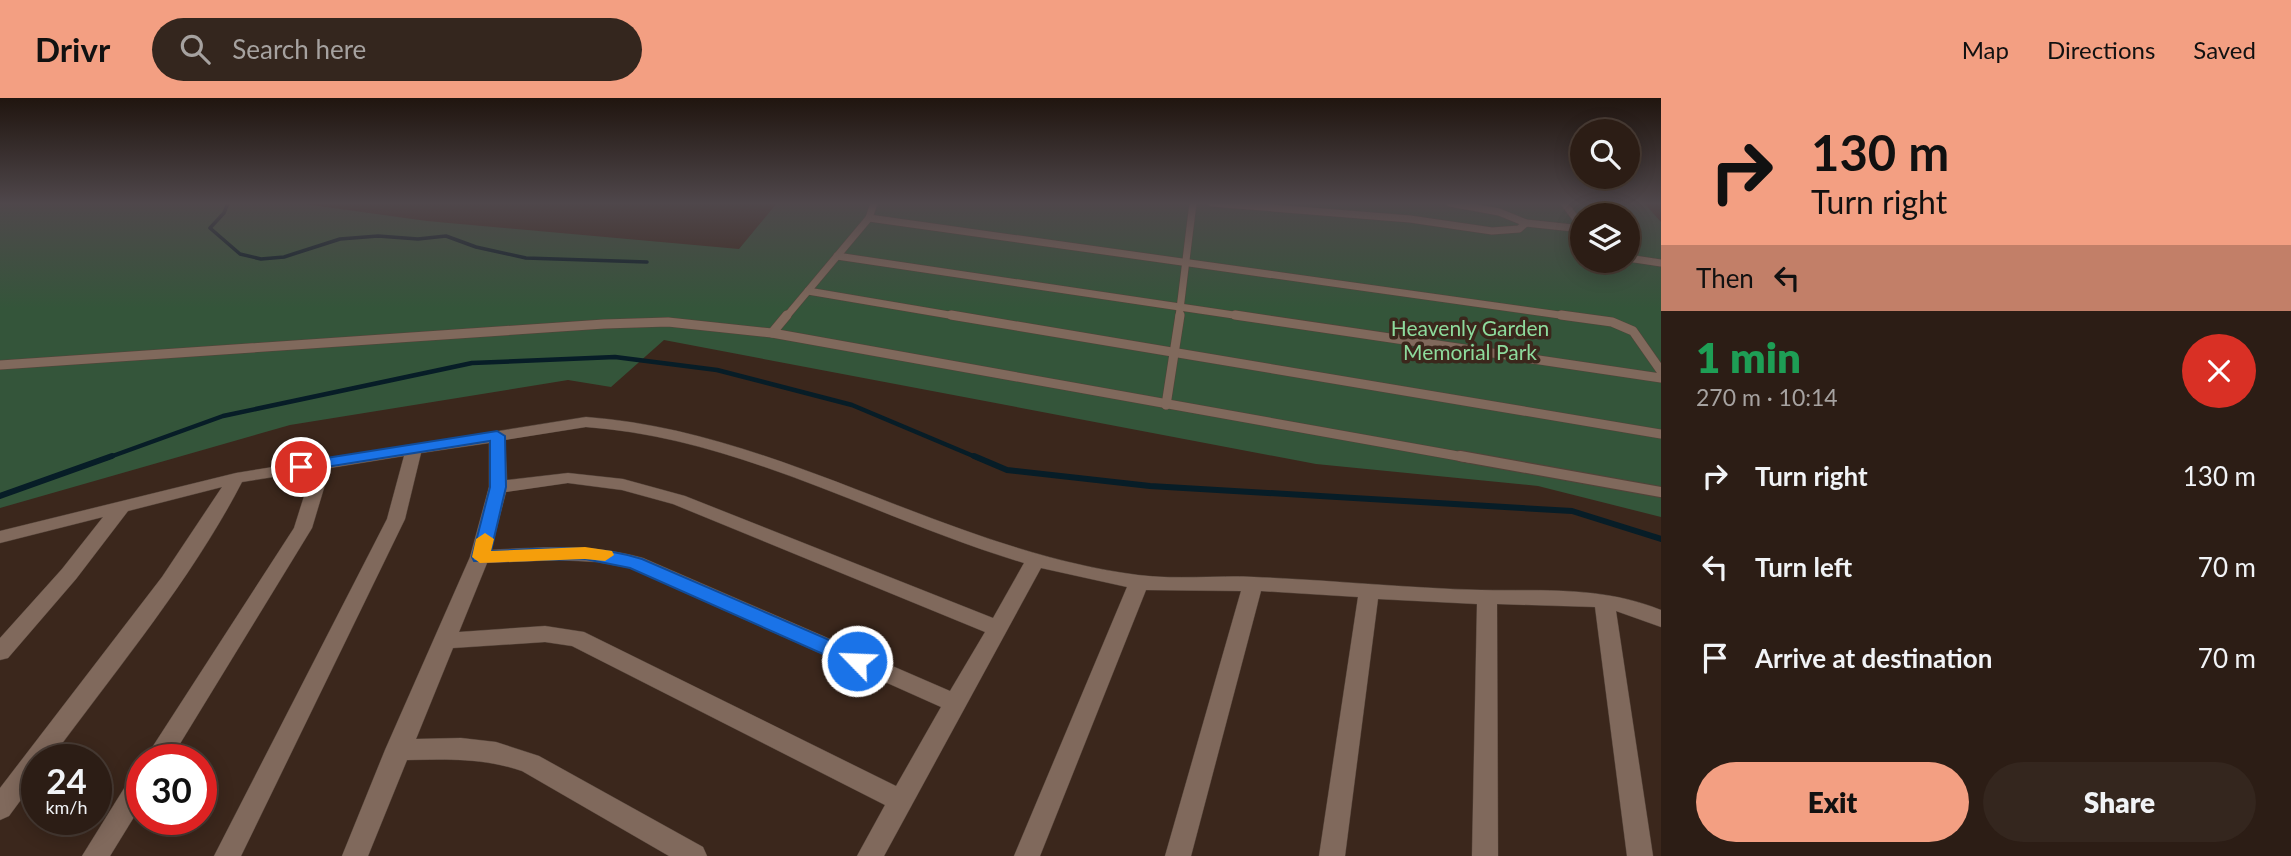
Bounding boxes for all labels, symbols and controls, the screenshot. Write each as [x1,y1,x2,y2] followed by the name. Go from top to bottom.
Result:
[152,18,642,81] search box
[35,29,110,69] text: Drivr
[176,30,214,68] icon: search
[232,33,366,65] text: Search here
[1962,35,2009,64] text: Map
[2047,35,2155,64] text: Directions
[2193,35,2256,64] text: Saved
[1570,119,1640,273] map controls
[1570,119,1640,189] button: search
[1811,123,1949,181] text: 130 m
[1696,126,1787,217] icon: right
[1811,182,1947,221] text: Turn right
[1570,203,1640,273] button: layers
[1768,259,1806,297] icon: left
[1696,262,1754,294] text: Then
[1391,315,1549,364] park label: Heavenly Garden Memorial Park
[1696,332,1801,382] text: 1 min
[2182,334,2256,408] button: close
[1696,383,1838,411] text: 270 m · 10:14
[271,437,331,497] pin
[282,448,320,486] icon: arrive
[1696,457,1734,495] icon: right
[1755,460,1868,492] text: Turn right
[2183,460,2256,492] text: 130 m
[1696,548,1734,586] icon: left
[1755,551,1852,583] text: Turn left
[2198,551,2256,583] text: 70 m
[820,624,894,698] position arrow
[1696,639,1734,677] icon: arrive
[1755,642,1992,674] text: Arrive at destination
[2198,642,2256,674] text: 70 m
[126,744,217,835] speed limit sign: 30
[46,759,87,801] text: 24
[1696,762,1969,842] button: Exit
[1983,762,2256,842] button: Share
[45,796,88,818] text: km/h

